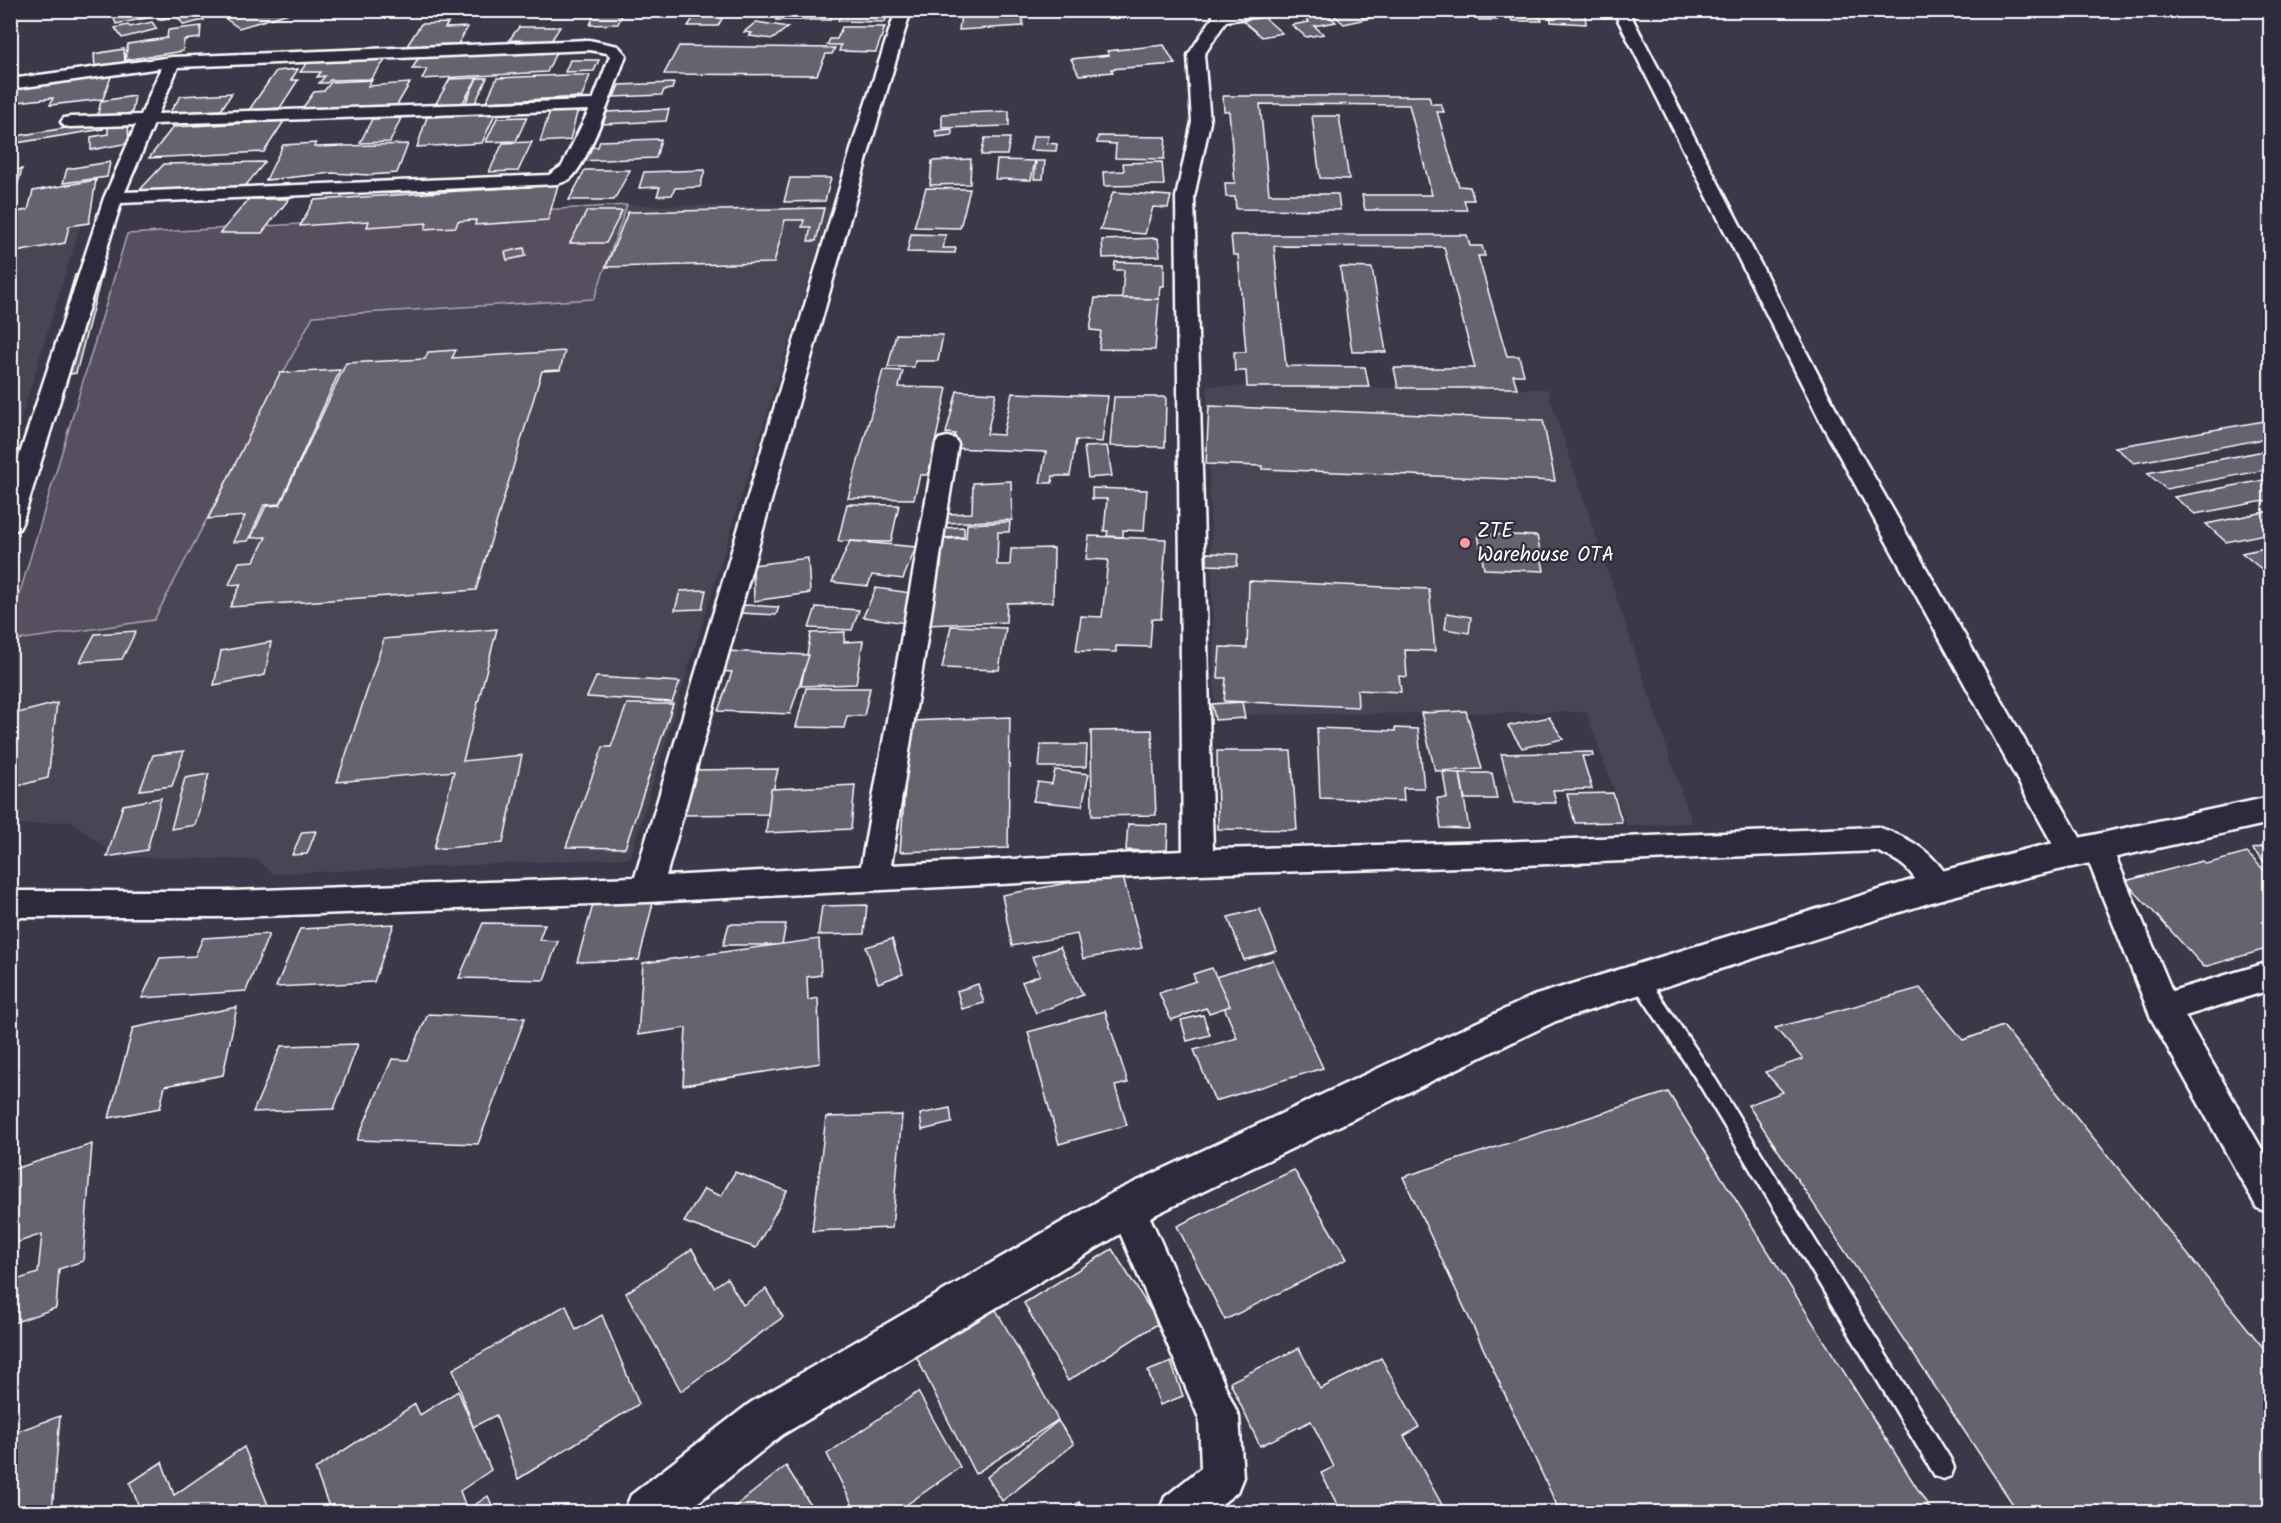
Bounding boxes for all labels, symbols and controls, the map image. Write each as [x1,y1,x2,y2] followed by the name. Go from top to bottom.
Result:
[1477,515,1614,572] place label: ZTE Warehouse OTA
[1458,536,1472,550] marker: ZTE Warehouse OTA

